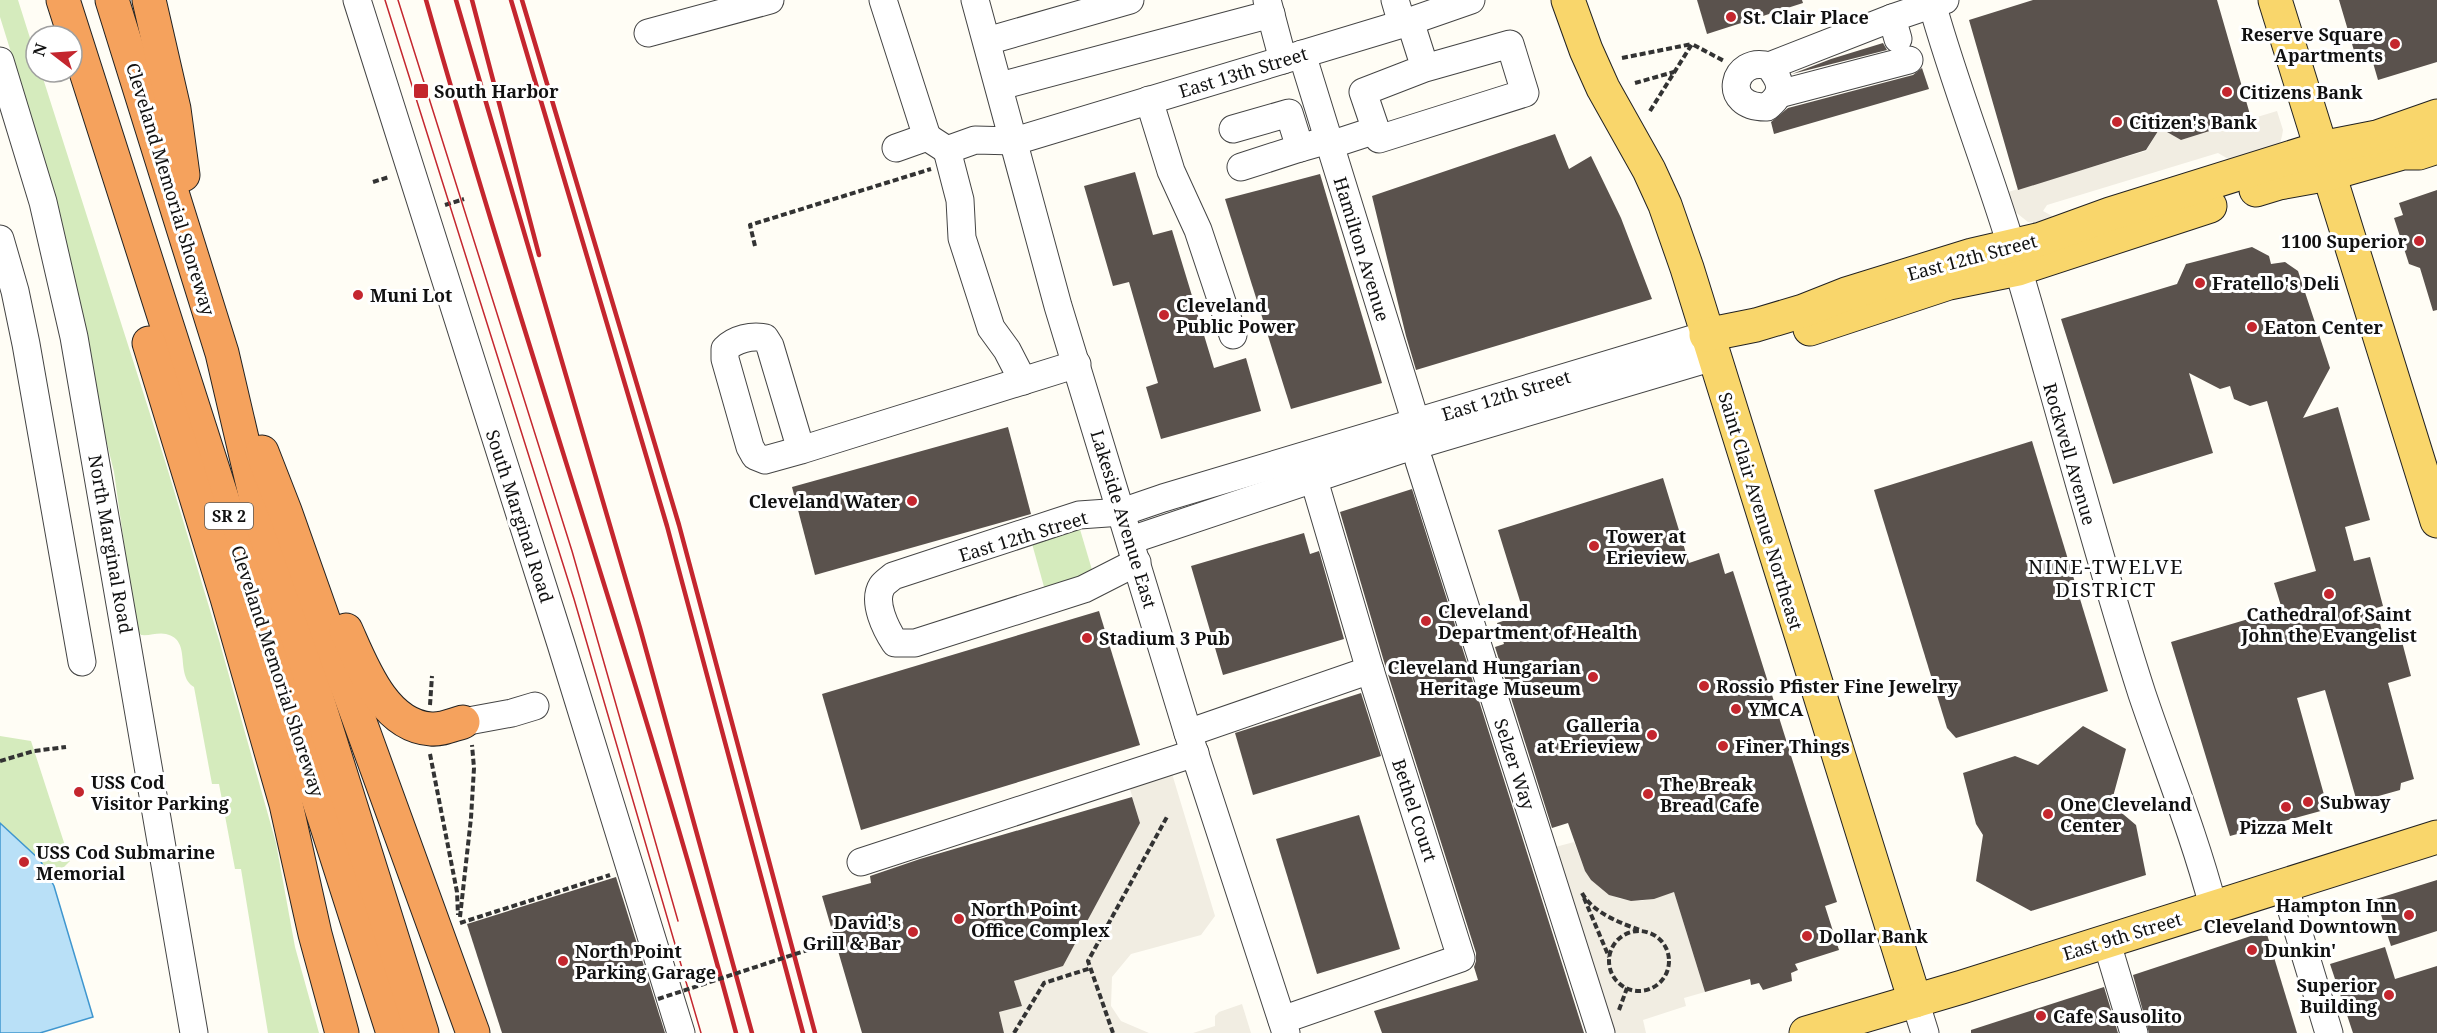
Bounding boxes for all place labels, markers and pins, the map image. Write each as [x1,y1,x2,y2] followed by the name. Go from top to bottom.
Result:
[1743,5,1869,29] place label: St. Clair Place
[1724,10,1738,24] marker: St. Clair Place
[2241,22,2383,67] place label: Reserve Square Apartments
[2388,37,2402,51] marker: Reserve Square Apartments
[434,79,559,103] place label: South Harbor
[2239,80,2363,104] place label: Citizens Bank
[412,82,430,100] marker: South Harbor
[2220,85,2234,99] marker: Citizens Bank
[2129,110,2258,134] place label: Citizen's Bank
[2110,115,2124,129] marker: Citizen's Bank
[2281,229,2408,253] place label: 1100 Superior
[2412,234,2426,248] marker: 1100 Superior
[2212,271,2340,295] place label: Fratello's Deli
[2193,276,2207,290] marker: Fratello's Deli
[370,283,452,307] place label: Muni Lot
[351,288,365,302] marker: Muni Lot
[1176,293,1296,338] place label: Cleveland Public Power
[1157,308,1171,322] marker: Cleveland Public Power
[2264,315,2384,339] place label: Eaton Center
[2245,320,2259,334] marker: Eaton Center
[749,489,901,513] place label: Cleveland Water
[905,494,919,508] marker: Cleveland Water
[1606,524,1687,569] place label: Tower at Erieview
[1587,539,1601,553] marker: Tower at Erieview
[2322,587,2336,601] marker: Cathedral of Saint John the Evangelist
[1438,599,1638,644] place label: Cleveland Department of Health
[2240,602,2417,647] place label: Cathedral of Saint John the Evangelist
[1419,614,1433,628] marker: Cleveland Department of Health
[1099,626,1230,650] place label: Stadium 3 Pub
[1080,631,1094,645] marker: Stadium 3 Pub
[1387,655,1581,700] place label: Cleveland Hungarian Heritage Museum
[1586,670,1600,684] marker: Cleveland Hungarian Heritage Museum
[1716,674,1958,698] place label: Rossio Pfister Fine Jewelry
[1697,679,1711,693] marker: Rossio Pfister Fine Jewelry
[1748,697,1804,721] place label: YMCA
[1729,702,1743,716] marker: YMCA
[1536,713,1641,758] place label: Galleria at Erieview
[1645,728,1659,742] marker: Galleria at Erieview
[1735,734,1850,758] place label: Finer Things
[1716,739,1730,753] marker: Finer Things
[91,770,230,815] place label: USS Cod Visitor Parking
[1660,772,1759,817] place label: The Break Bread Cafe
[72,785,86,799] marker: USS Cod Visitor Parking
[1641,787,1655,801] marker: The Break Bread Cafe
[2320,790,2391,814] place label: Subway
[2060,792,2192,837] place label: One Cleveland Center
[2301,795,2315,809] marker: Subway
[2279,800,2293,814] marker: Pizza Melt
[2041,807,2055,821] marker: One Cleveland Center
[2239,815,2333,839] place label: Pizza Melt
[36,840,215,885] place label: USS Cod Submarine Memorial
[17,855,31,869] marker: USS Cod Submarine Memorial
[2204,893,2397,938] place label: Hampton Inn Cleveland Downtown
[971,897,1110,942] place label: North Point Office Complex
[2402,908,2416,922] marker: Hampton Inn Cleveland Downtown
[803,910,902,955] place label: David's Grill & Bar
[952,912,966,926] marker: North Point Office Complex
[1819,924,1928,948] place label: Dollar Bank
[906,925,920,939] marker: David's Grill & Bar
[1800,929,1814,943] marker: Dollar Bank
[2264,938,2336,962] place label: Dunkin'
[575,939,716,984] place label: North Point Parking Garage
[2245,943,2259,957] marker: Dunkin'
[556,954,570,968] marker: North Point Parking Garage
[2296,973,2378,1018] place label: Superior Building
[2382,988,2396,1002] marker: Superior Building
[2053,1004,2182,1028] place label: Cafe Sausolito
[2034,1009,2048,1023] marker: Cafe Sausolito

